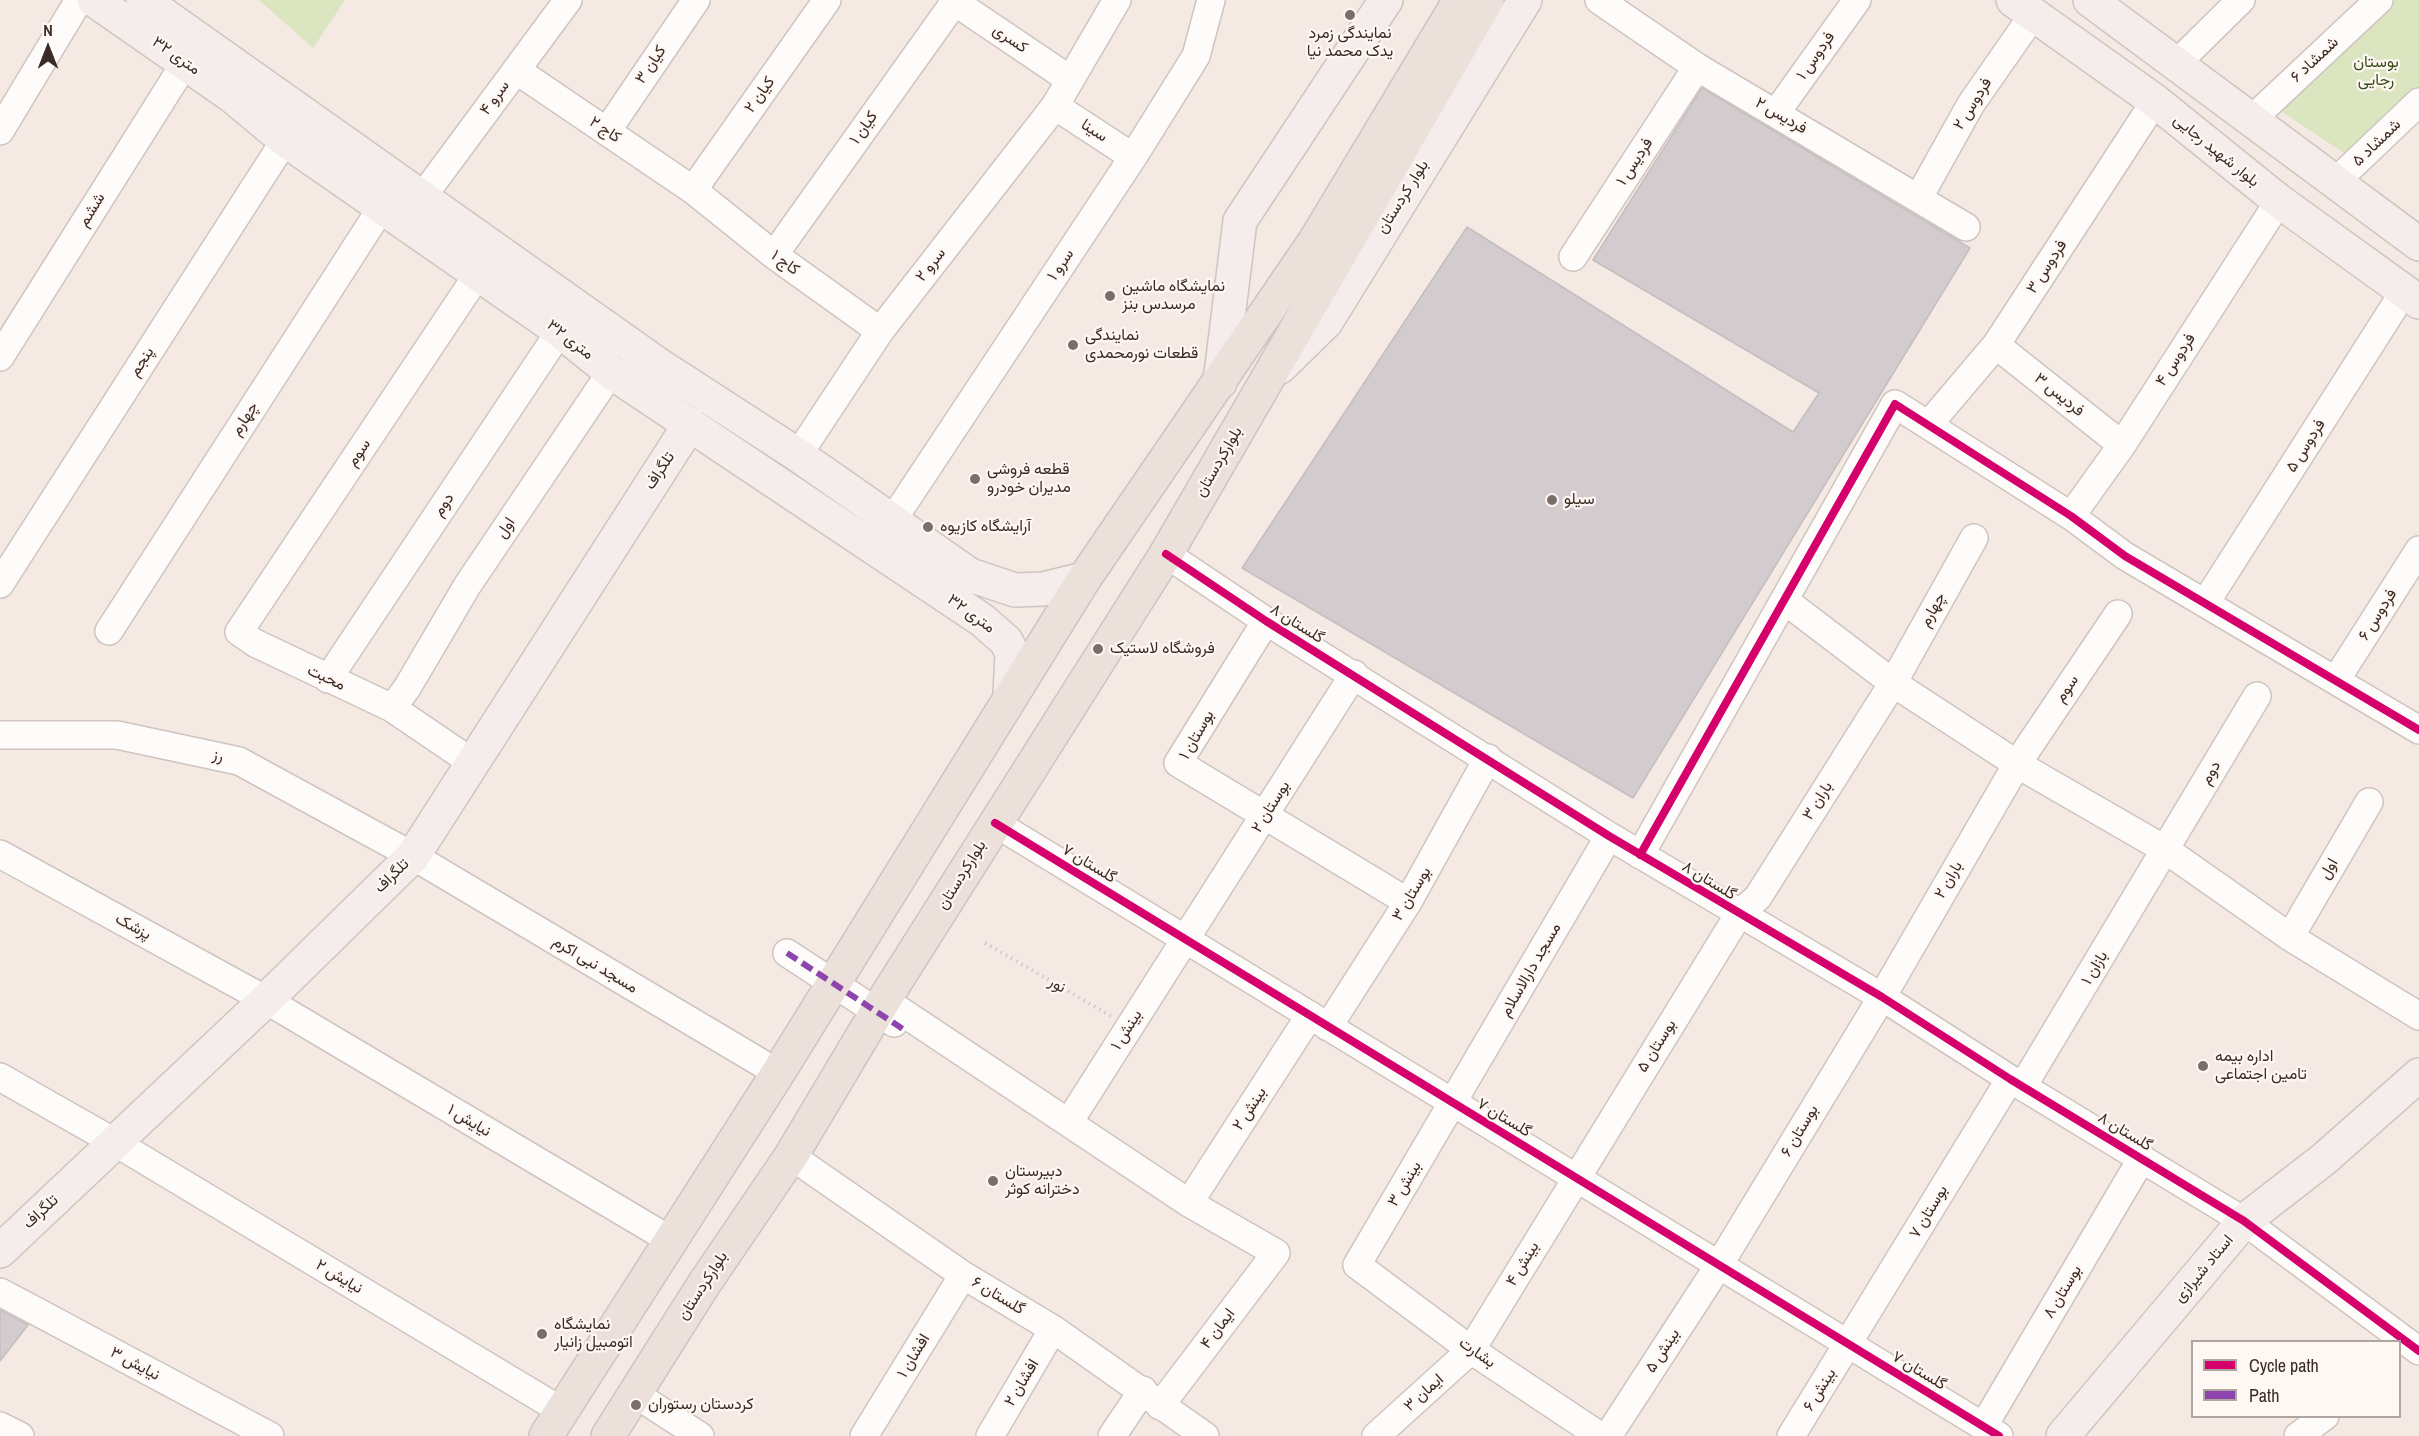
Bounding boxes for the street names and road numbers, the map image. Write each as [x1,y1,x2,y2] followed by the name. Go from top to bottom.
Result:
[989,20,1031,58] street label: کسری
[1793,28,1839,84] street label: فردوس ۱
[148,33,204,79] street label: ۳۲ متری
[2287,33,2343,87] street label: شمشاد ۶
[631,42,671,88] street label: کیان ۳
[741,73,779,117] street label: کیان ۲
[1950,74,1996,134] street label: فردوس ۲
[476,77,514,119] street label: سرو ۴
[1752,94,1810,138] street label: فردیس ۲
[846,108,882,148] street label: کیان ۱
[2169,111,2263,191] street label: بلوار شهید رجایی
[586,113,624,147] street label: کاج ۲
[1077,115,1111,147] street label: سینا
[2349,115,2405,171] street label: شمشاد ۵
[1613,135,1657,189] street label: فردیس ۱
[1373,157,1433,237] street label: بلوار کردستان
[74,190,110,230] street label: ششم
[2023,237,2071,297] street label: فردوس ۳
[912,244,950,286] street label: سرو ۲
[767,246,803,280] street label: کاج ۱
[1044,246,1078,284] street label: سرو ۱
[543,316,597,364] street label: ۳۲ متری
[2152,330,2200,390] street label: فردوس ۴
[125,344,159,380] street label: پنجم
[2030,369,2088,421] street label: فردیس ۳
[227,398,263,440] street label: چهارم
[2282,416,2330,476] street label: فردوس ۵
[1191,423,1247,501] street label: بلوارکردستان
[343,436,375,470] street label: سوم
[641,448,679,494] street label: تلگراف
[429,490,459,520] street label: دوم
[492,514,520,542] street label: اول
[2355,586,2401,644] street label: فردوس ۶
[1916,589,1950,631] street label: چهارم
[943,590,999,638] street label: ۳۲ متری
[1267,600,1327,648] street label: گلستان ۸
[304,661,348,695] street label: محبت
[2051,672,2083,706] street label: سوم
[1175,707,1219,763] street label: بوستان ۱
[211,745,225,767] street label: رز
[2197,758,2225,788] street label: دوم
[1248,777,1294,837] street label: بوستان ۲
[1799,778,1837,824] street label: باران ۳
[933,837,991,913] street label: بلوارکردستان
[1058,840,1120,888] street label: گلستان ۷
[371,855,413,897] street label: تلگراف
[2315,855,2343,883] street label: اول
[1678,857,1740,905] street label: گلستان ۸
[1931,858,1967,902] street label: باران ۲
[1388,863,1436,925] street label: بوستان ۳
[112,909,154,945] street label: پزشک
[1496,920,1566,1020] street label: مسجد دارالاسلام
[549,932,641,998] street label: مسجد نبی اکرم
[2077,948,2113,988] street label: بازان ۱
[1045,972,1069,998] street label: نور
[1107,1006,1147,1054] street label: بینش ۱
[1633,1016,1681,1076] street label: بوستان ۵
[1229,1084,1271,1134] street label: بینش ۲
[1473,1094,1535,1142] street label: گلستان ۷
[444,1101,494,1141] street label: نیایش ۱
[1777,1102,1823,1160] street label: بوستان ۶
[2094,1108,2156,1156] street label: گلستان ۸
[1384,1158,1426,1210] street label: بینش ۳
[1906,1182,1952,1242] street label: بوستان ۷
[19,1191,63,1233] street label: تلگراف
[2170,1231,2238,1307] street label: استاد شیرازی
[1502,1238,1544,1290] street label: بینش ۴
[674,1248,732,1324] street label: بلوارکردستان
[312,1256,366,1298] street label: نیایش ۲
[2040,1262,2086,1322] street label: بوستان ۸
[968,1273,1028,1319] street label: گلستان ۶
[1197,1305,1239,1353] street label: ایمان ۴
[1642,1325,1684,1377] street label: بینش ۵
[893,1331,935,1381] street label: افشان ۱
[1455,1333,1499,1373] street label: بشارت
[107,1343,163,1385] street label: نیایش ۳
[1888,1347,1950,1395] street label: گلستان ۷
[1000,1356,1044,1410] street label: افشان ۲
[1799,1365,1841,1415] street label: بینش ۶
[1400,1370,1448,1416] street label: ایمان ۳

